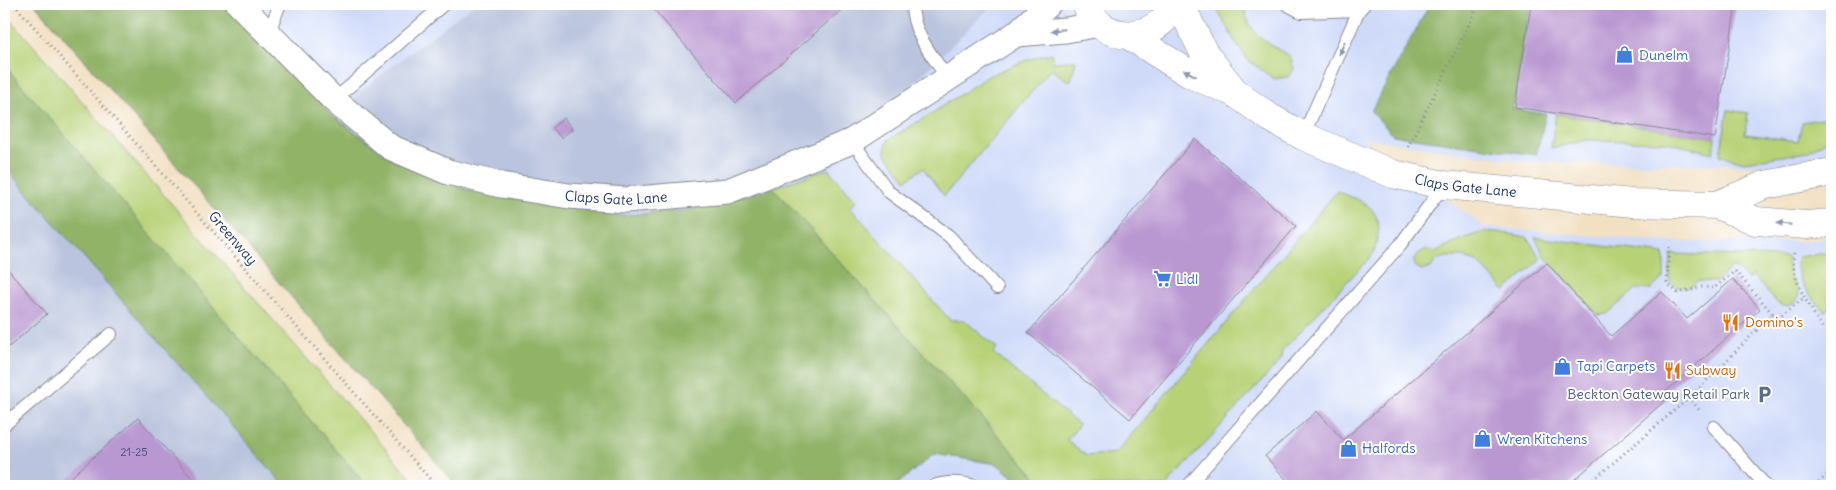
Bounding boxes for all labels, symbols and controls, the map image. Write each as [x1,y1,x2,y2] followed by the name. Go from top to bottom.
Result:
[1050,27,1066,35] one-way arrow
[1337,41,1345,55] one-way arrow
[1615,45,1635,65] shop icon: Dunelm
[1639,46,1688,64] place label: Dunelm
[1183,69,1197,77] one-way arrow
[1413,170,1517,201] street label: Claps Gate Lane
[564,187,668,209] street label: Claps Gate Lane
[205,207,261,269] street label: Greenway
[1775,220,1791,228] one-way arrow
[1152,269,1172,289] supermarket icon: Lidl
[1176,270,1198,288] place label: Lidl
[1721,312,1741,332] restaurant icon: Domino's
[1745,313,1803,331] place label: Domino's
[1553,356,1573,376] shop icon: Tapi Carpets
[1577,357,1655,375] place label: Tapi Carpets
[1662,360,1682,380] restaurant icon: Subway
[1686,361,1737,379] place label: Subway
[1754,384,1774,404] parking icon: Beckton Gateway Retail Park
[1567,385,1750,403] place label: Beckton Gateway Retail Park
[1473,429,1493,449] shop icon: Wren Kitchens
[1497,430,1587,448] place label: Wren Kitchens
[1338,438,1358,458] shop icon: Halfords
[1362,439,1416,457] place label: Halfords
[120,445,148,459] house number: 21-25

